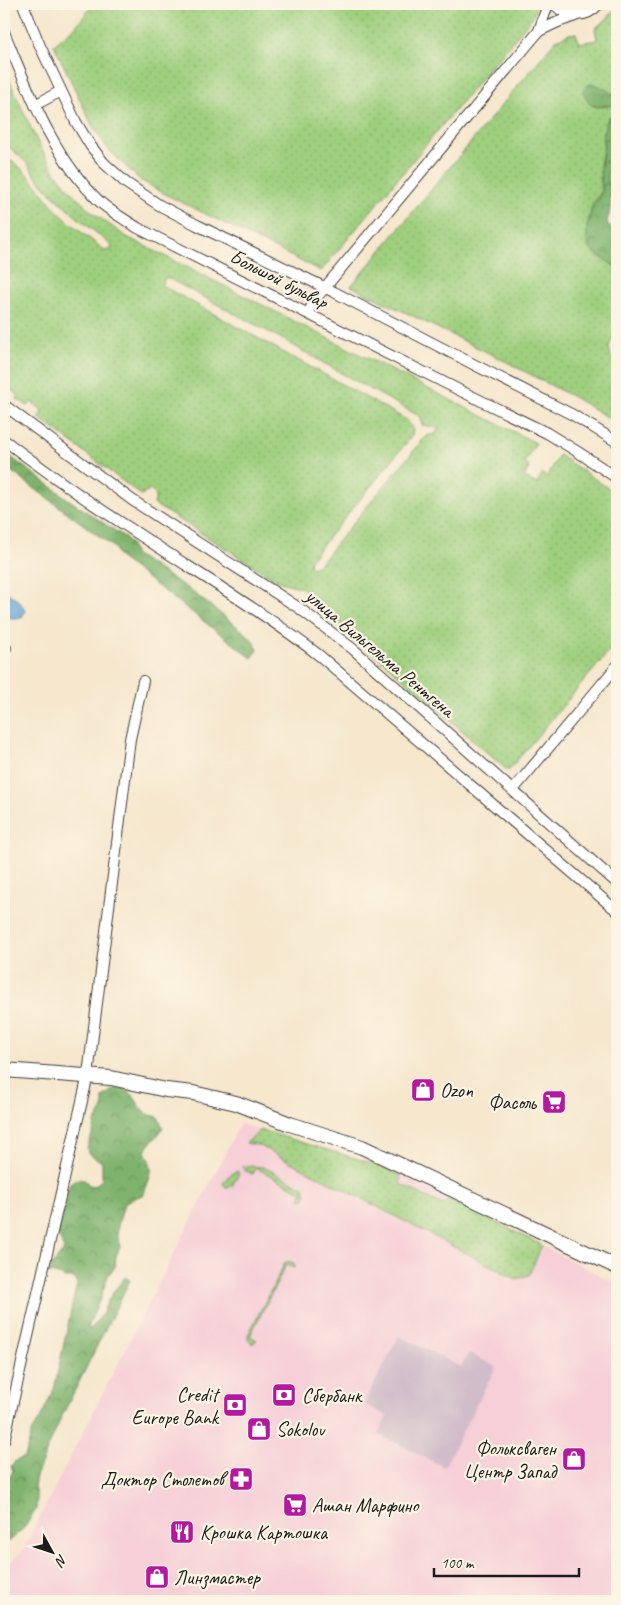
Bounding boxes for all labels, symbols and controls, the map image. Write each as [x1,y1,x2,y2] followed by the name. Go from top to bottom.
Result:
[226,244,333,315] street label: Большой бульвар
[300,583,461,724] street label: улица Вильгельма Рентгена
[410,1077,436,1103] shop icon: Ozon
[440,1078,474,1103] place label: Ozon
[541,1089,567,1115] supermarket icon: Фасоль
[488,1090,538,1115] place label: Фасоль
[131,1382,221,1430] place label: Credit Europe Bank
[271,1382,297,1408] bank icon: Сбербанк
[302,1383,363,1408] place label: Сбербанк
[222,1392,248,1418] bank icon: Credit Europe Bank
[246,1416,272,1442] shop icon: Sokolov
[276,1417,326,1442] place label: Sokolov
[464,1436,558,1484] place label: Фольксваген Центр Запад
[561,1446,587,1472] shop icon: Фольксваген Центр Запад
[228,1466,254,1492] pharmacy icon: Доктор Столетов
[101,1467,229,1492] place label: Доктор Столетов
[282,1492,308,1518] supermarket icon: Ашан Марфино
[312,1493,419,1518] place label: Ашан Марфино
[169,1519,195,1545] restaurant icon: Крошка Картошка
[200,1520,329,1545] place label: Крошка Картошка
[28,1528,78,1578] north arrow
[434,1545,578,1577] scale bar
[51,1551,71,1571] text: N
[441,1554,475,1573] text: 100 m
[144,1564,170,1590] shop icon: Линзмастер
[174,1565,261,1590] place label: Линзмастер

